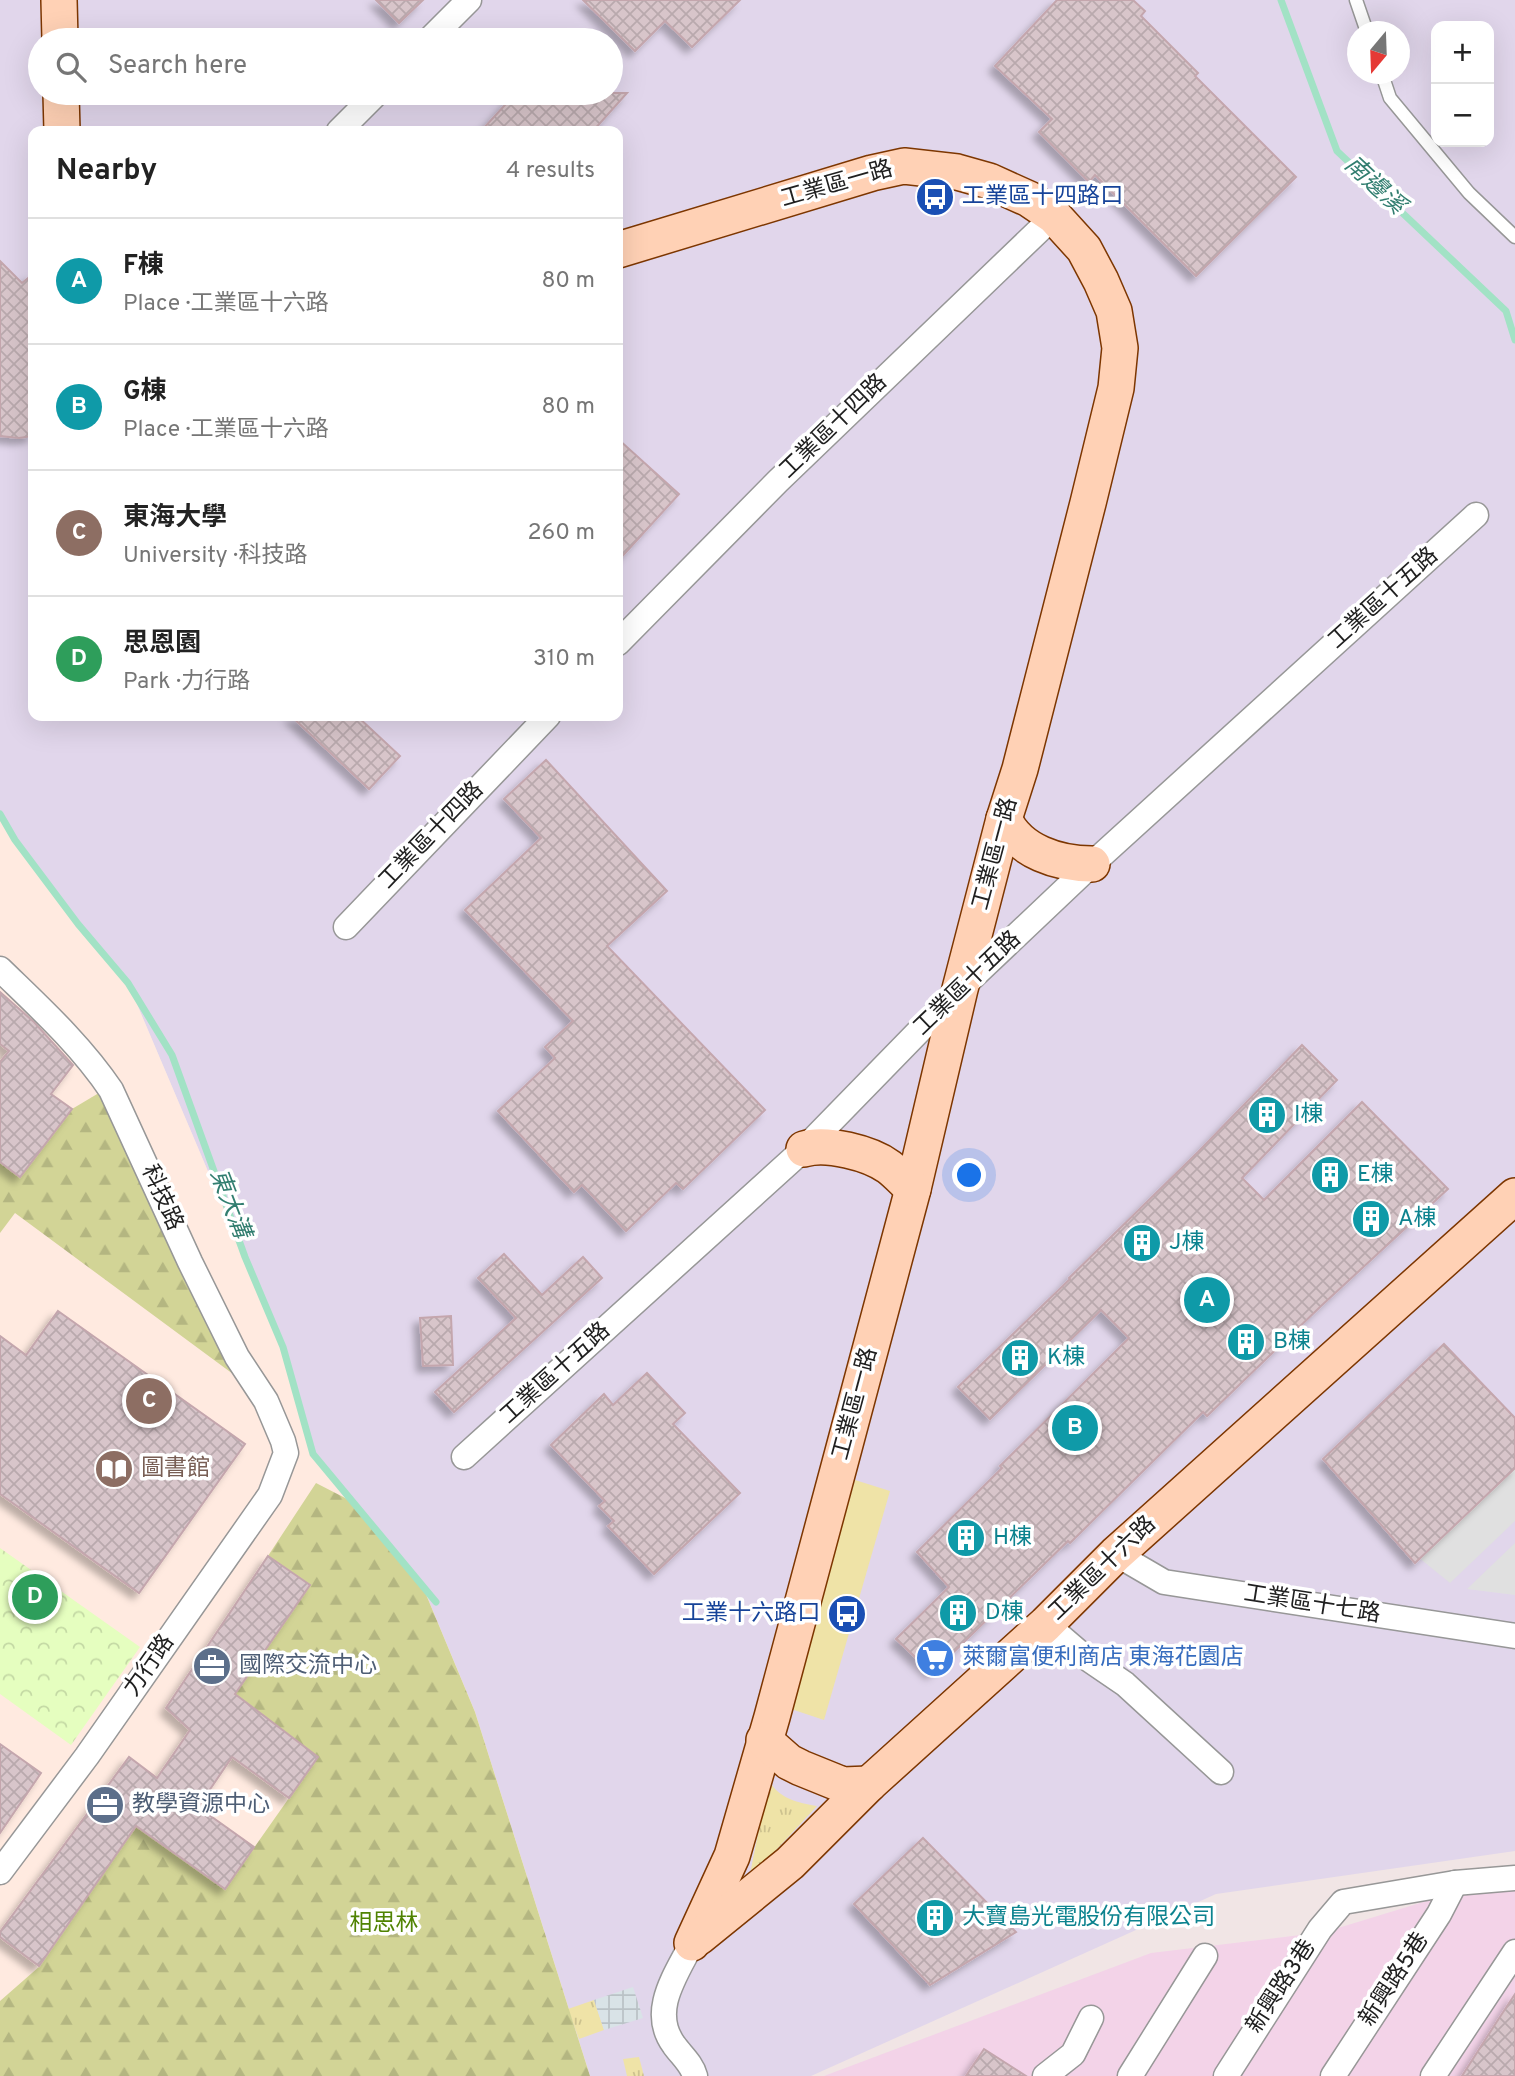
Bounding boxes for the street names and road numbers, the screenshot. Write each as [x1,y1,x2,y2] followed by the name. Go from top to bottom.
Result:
[778,155,896,215] street label: 工業區一路
[774,369,894,485] street label: 工業區十四路
[1323,542,1445,656] street label: 工業區十五路
[374,776,490,896] street label: 工業區十四路
[967,795,1025,913] street label: 工業區一路
[908,926,1028,1042] street label: 工業區十五路
[134,1161,188,1235] street label: 科技路
[495,1317,617,1431] street label: 工業區十五路
[827,1345,885,1463] street label: 工業區一路
[1043,1511,1163,1627] street label: 工業區十六路
[1242,1580,1382,1630] street label: 工業區十七路
[118,1629,182,1703] street label: 力行路
[1354,1928,1436,2032] street label: 新興路5巷
[1241,1935,1323,2039] street label: 新興路3巷

